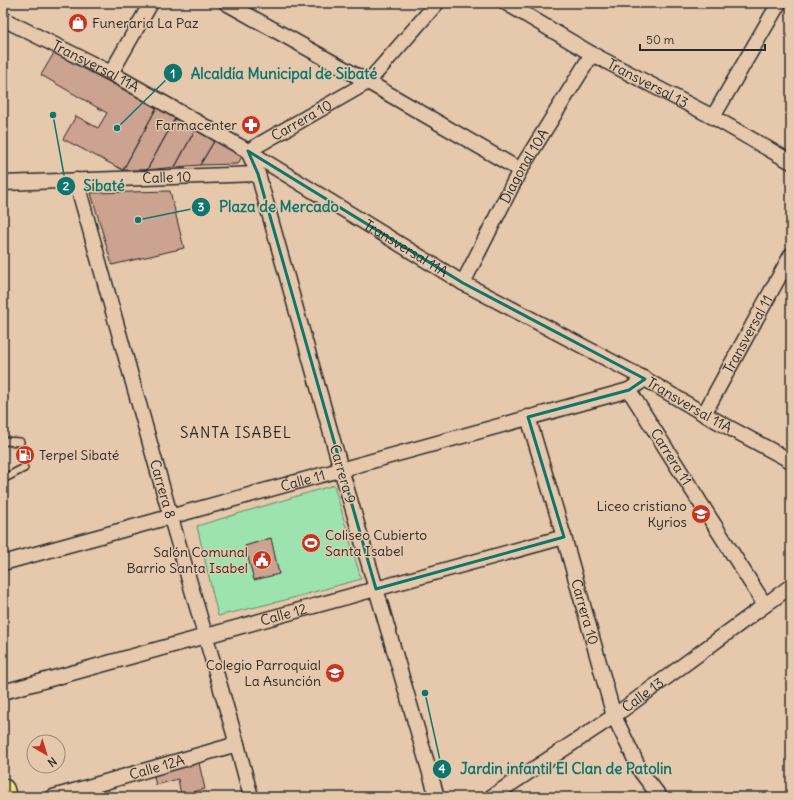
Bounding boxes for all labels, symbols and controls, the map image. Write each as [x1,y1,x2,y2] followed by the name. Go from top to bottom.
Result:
[67,12,89,34] shop icon: Funeraria La Paz
[92,14,199,32] place label: Funeraria La Paz
[640,26,765,52] scale bar
[646,32,675,47] text: 50 m
[49,36,142,96] street label: Transversal 11A
[604,55,691,112] street label: Transversal 13
[163,60,385,87] callout: Alcaldía Municipal de Sibaté
[191,64,377,84] text: Alcaldía Municipal de Sibaté
[171,66,175,81] text: 1
[268,96,335,145] street label: Carrera 10
[240,114,262,136] pharmacy icon: Farmacenter
[156,116,237,134] place label: Farmacenter
[496,125,552,206] street label: Diagonal 10A
[142,167,192,187] street label: Calle 10
[56,173,133,200] callout: Sibaté
[83,176,125,195] text: Sibaté
[63,178,70,193] text: 2
[191,194,347,221] callout: Plaza de Mercado
[219,197,340,216] text: Plaza de Mercado
[198,199,205,214] text: 3
[361,215,452,281] street label: Transversal 11A
[719,292,776,376] street label: Transversal 11
[644,373,735,437] street label: Transversal 11A
[180,423,292,442] district label: SANTA ISABEL
[647,425,696,488] street label: Carrera 11
[326,442,360,506] street label: Carrera 9
[14,444,36,466] fuel station icon: Terpel Sibaté
[39,446,119,464] place label: Terpel Sibaté
[146,457,180,521] street label: Carrera 8
[279,466,327,495] street label: Calle 11
[596,497,687,531] place label: Liceo cristiano Kyrios
[690,503,712,525] school or university icon: Liceo cristiano Kyrios
[325,526,427,560] place label: Coliseo Cubierto Santa Isabel
[300,532,322,554] sports icon: Coliseo Cubierto Santa Isabel
[126,543,248,577] place label: Salón Comunal Barrio Santa Isabel
[251,549,273,571] public building icon: Salón Comunal Barrio Santa Isabel
[567,577,603,647] street label: Carrera 10
[258,599,309,630] street label: Calle 12
[206,656,321,690] place label: Colegio Parroquial La Asunción
[324,662,346,684] school or university icon: Colegio Parroquial La Asunción
[618,673,667,716] street label: Calle 13
[26,734,66,774] north arrow
[127,751,186,784] street label: Calle 12A
[45,754,59,770] text: N
[432,755,680,782] callout: Jardin infantil El Clan de Patolin
[460,759,672,778] text: Jardin infantil El Clan de Patolin
[439,761,446,776] text: 4

